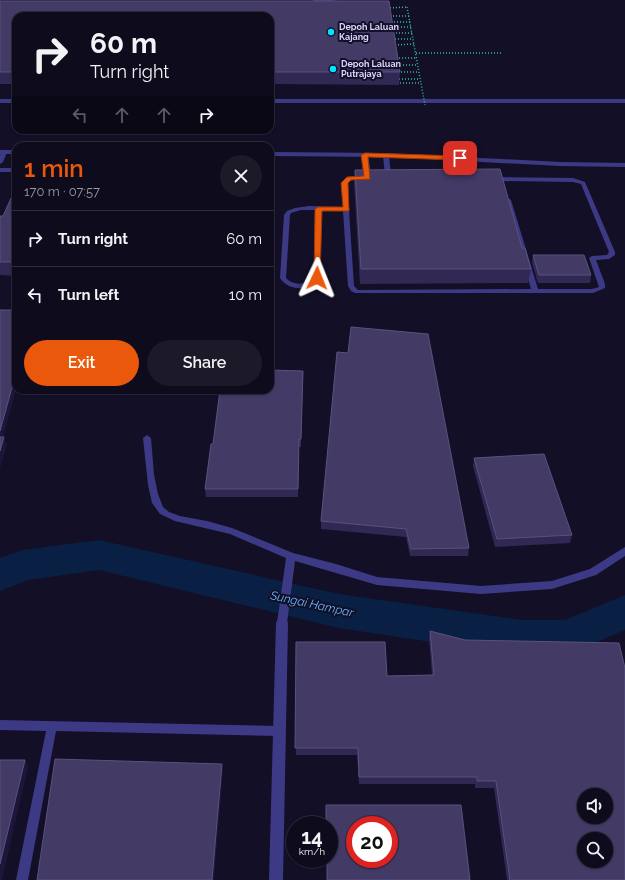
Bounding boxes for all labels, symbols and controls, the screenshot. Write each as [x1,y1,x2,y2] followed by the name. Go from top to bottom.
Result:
[339,22,399,42] place label: Depoh Laluan Kajang
[90,27,157,60] text: 60 m
[326,27,336,37] marker: Depoh Laluan Kajang
[24,28,76,80] icon: right
[341,59,401,79] place label: Depoh Laluan Putrajaya
[90,61,169,82] text: Turn right
[328,64,338,74] marker: Depoh Laluan Putrajaya
[69,104,91,126] icon: left
[111,104,133,126] icon: ahead
[153,104,175,126] icon: ahead
[195,104,217,126] icon: right
[443,141,477,175] pin
[449,147,471,169] icon: arrive
[24,154,84,183] text: 1 min
[220,155,262,197] button: close
[24,184,100,199] text: 170 m · 07:57
[24,228,46,250] icon: right
[58,230,128,248] text: Turn right
[226,230,262,248] text: 60 m
[296,257,338,299] position arrow
[24,284,46,306] icon: left
[58,286,119,304] text: Turn left
[229,286,262,304] text: 10 m
[24,340,139,386] button: Exit
[147,340,262,386] button: Share
[268,588,356,620] water label: Sungai Hampar
[577,788,613,868] map controls
[577,788,613,824] button: sound
[346,816,398,868] speed limit sign: 20
[301,825,323,849] text: 14
[577,832,613,868] button: search
[299,846,325,857] text: km/h

